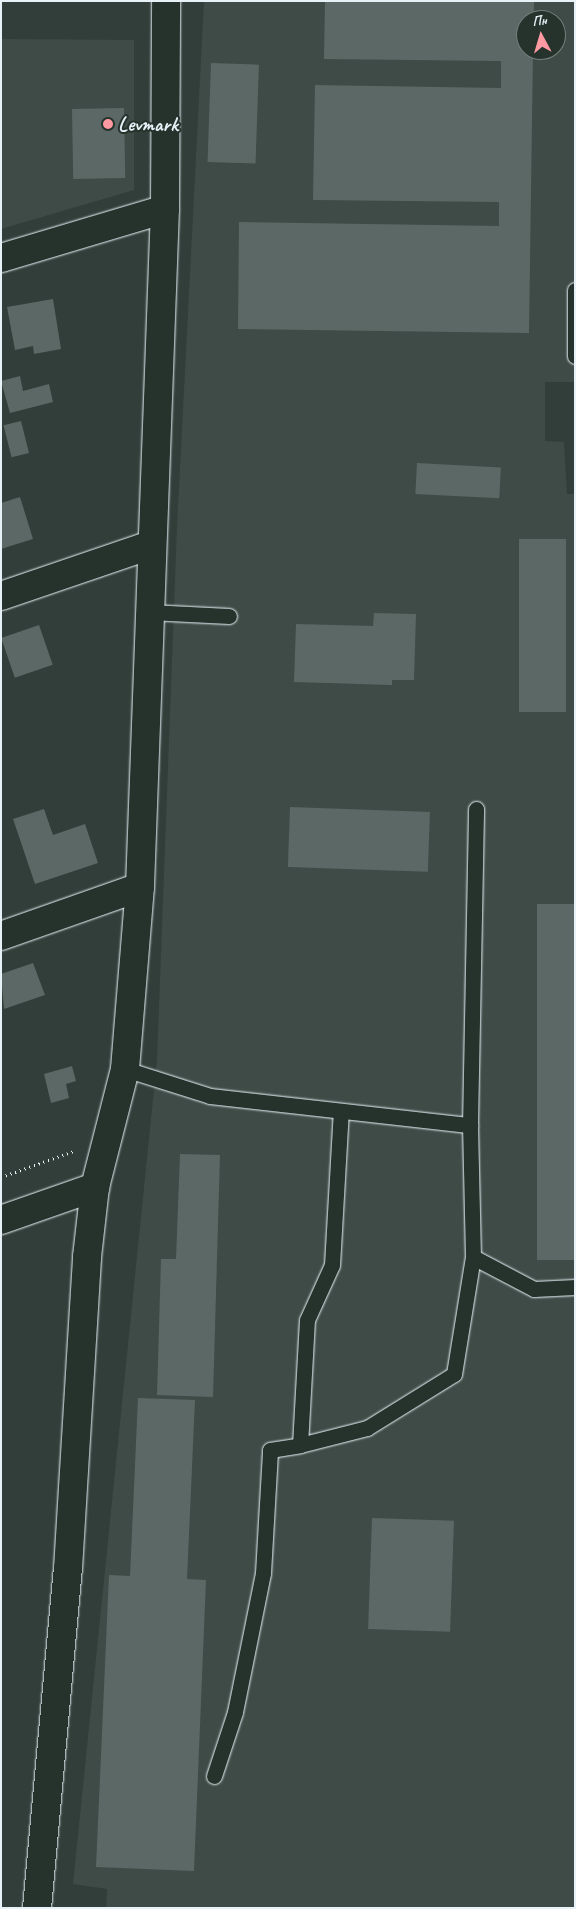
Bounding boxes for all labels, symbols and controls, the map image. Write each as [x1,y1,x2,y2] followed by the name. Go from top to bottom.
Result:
[516,10,566,60] north arrow
[531,11,548,30] text: Пн
[118,111,178,137] place label: Levmark
[102,118,114,130] marker: Levmark

